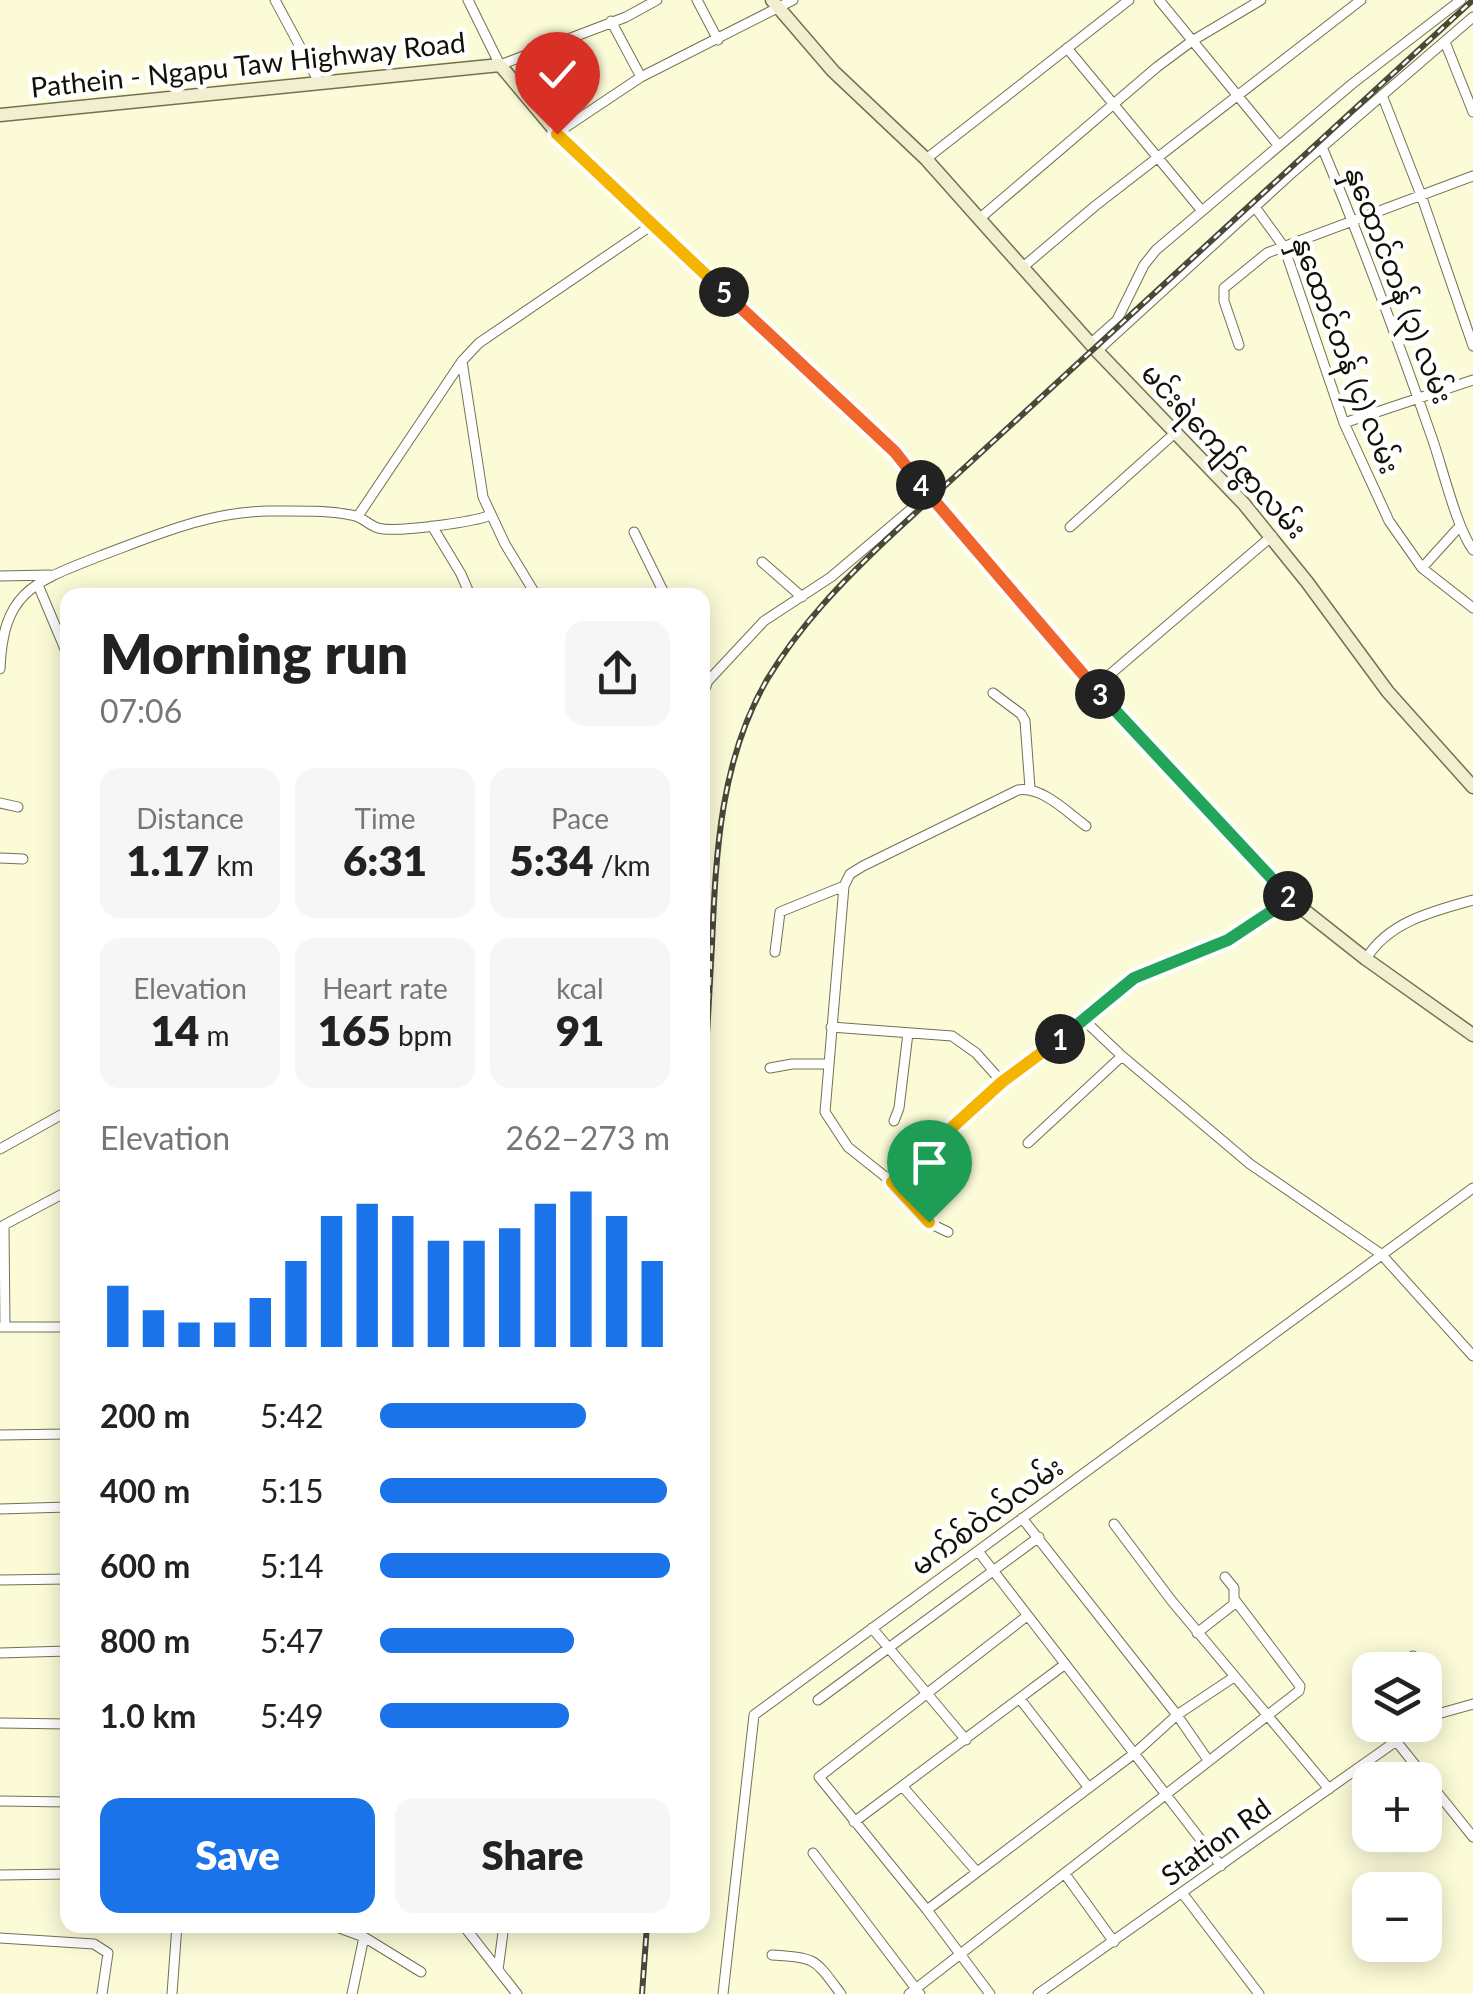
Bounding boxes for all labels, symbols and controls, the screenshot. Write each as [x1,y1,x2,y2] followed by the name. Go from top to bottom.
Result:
[29,24,467,104] street label: Pathein - Ngapu Taw Highway Road
[515,32,600,135] pin
[530,47,585,102] icon: check
[1332,161,1461,411] street label: နှထောင်တန် (၃) လမ်း
[1279,231,1408,481] street label: နှထောင်တန် (၄) လမ်း
[699,267,749,317] pin: 5
[716,275,732,309] text: 5
[1130,356,1315,550] street label: မင်းရဲကျော်ဇွာလမ်း
[896,460,946,510] pin: 4
[913,468,929,502] text: 4
[100,620,408,686] text: Morning run
[565,621,670,726] button: share
[1075,669,1125,719] pin: 3
[1092,677,1108,711] text: 3
[100,691,182,730] text: 07:06
[136,801,244,835] text: Distance
[355,801,415,835] text: Time
[551,801,609,835] text: Pace
[126,835,209,885] text: 1.17
[343,835,427,885] text: 6:31
[509,835,594,885] text: 5:34
[209,848,254,882] text: km
[594,848,651,882] text: /km
[1263,871,1313,921] pin: 2
[1280,879,1296,913] text: 2
[133,971,247,1005] text: Elevation
[322,971,448,1005] text: Heart rate
[556,971,604,1005] text: kcal
[151,1005,199,1055] text: 14
[318,1005,391,1055] text: 165
[556,1005,604,1055] text: 91
[1035,1014,1085,1064] pin: 1
[199,1018,229,1052] text: m
[391,1018,452,1052] text: bpm
[1052,1022,1068,1056] text: 1
[100,1118,230,1157] text: Elevation
[506,1118,670,1157] text: 262–273 m
[887,1120,972,1223] pin
[902,1135,957,1190] icon: arrive
[100,1396,190,1435] text: 200 m
[260,1396,324,1435] text: 5:42
[904,1449,1069,1582] street label: မက်စ်ဝဲလ်လမ်း
[100,1471,190,1510] text: 400 m
[260,1471,324,1510] text: 5:15
[100,1546,190,1585] text: 600 m
[260,1546,324,1585] text: 5:14
[100,1621,190,1660] text: 800 m
[260,1621,324,1660] text: 5:47
[1352,1652,1442,1962] map controls
[1352,1652,1442,1742] button: layers
[100,1696,196,1735] text: 1.0 km
[260,1696,324,1735] text: 5:49
[1352,1762,1442,1852] button: +
[1154,1790,1277,1892] street label: Station Rd
[100,1798,375,1913] button: Save
[395,1798,670,1913] button: Share
[1352,1872,1442,1962] button: −

